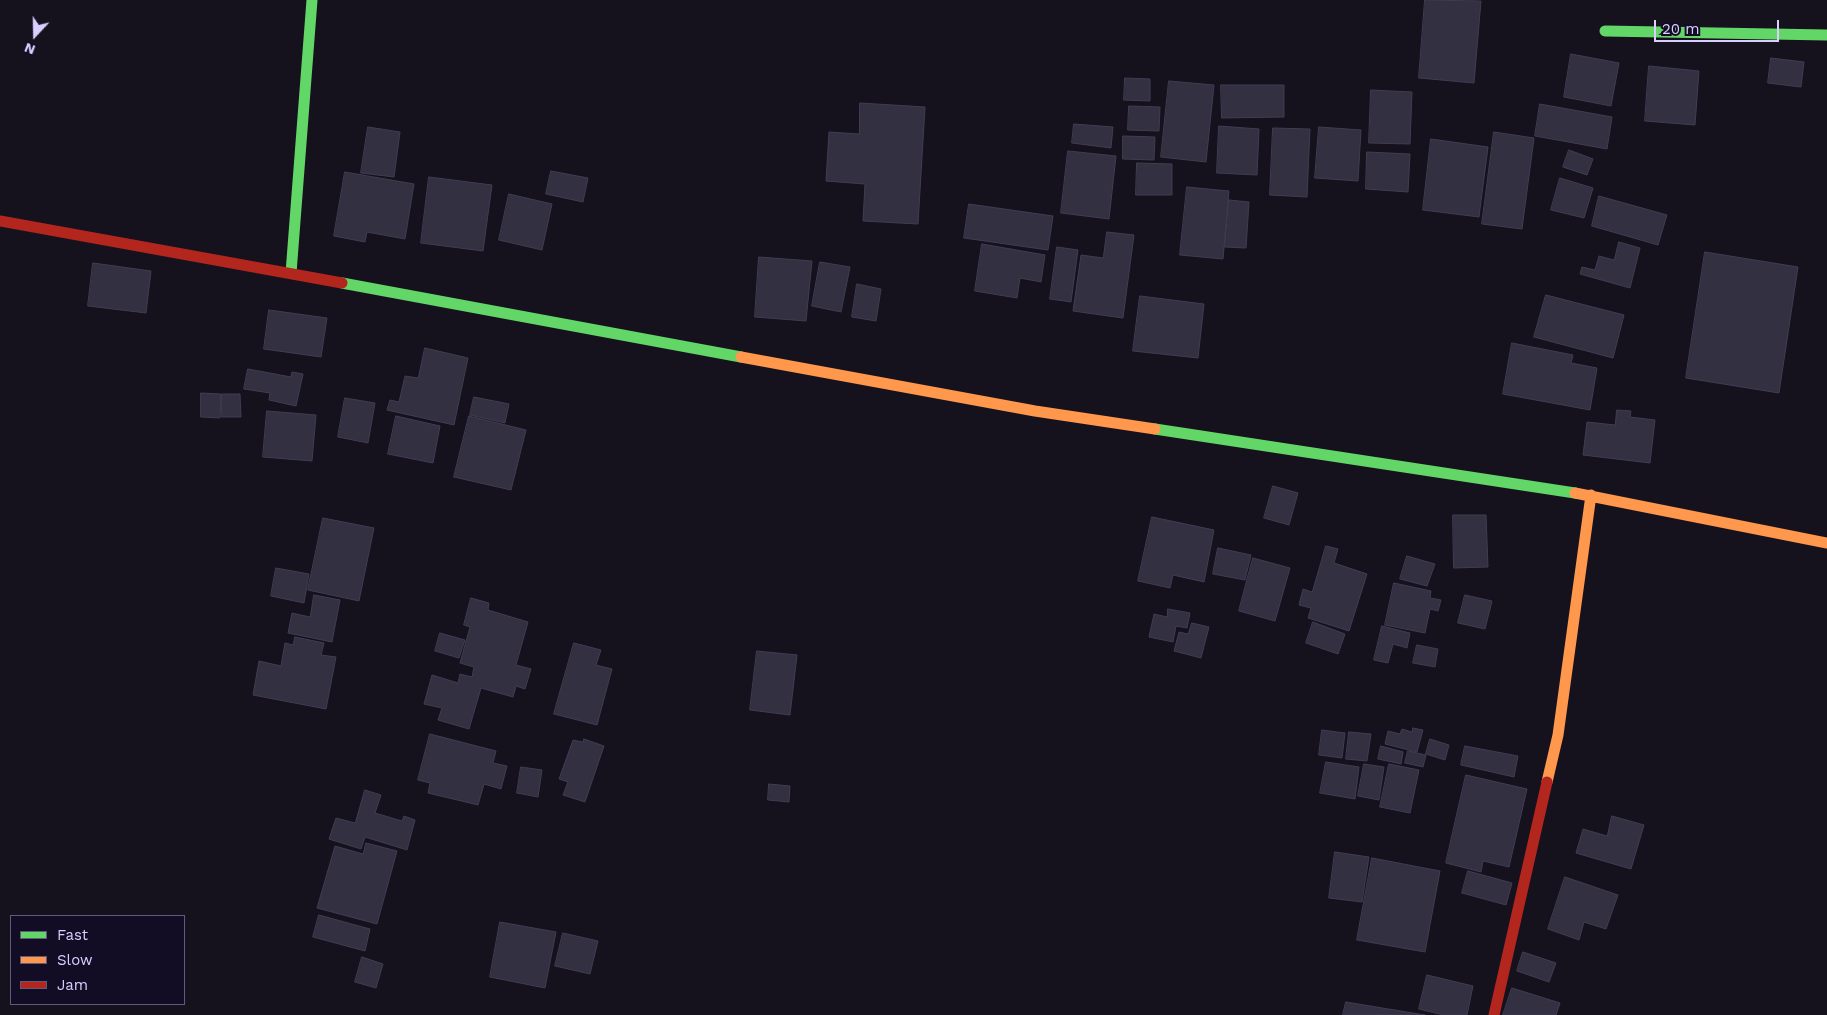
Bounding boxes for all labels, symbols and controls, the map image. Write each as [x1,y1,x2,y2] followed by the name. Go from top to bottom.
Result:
[10,10,60,60] north arrow
[1657,10,1782,42] scale bar
[1662,20,1700,38] text: 20 m
[22,40,37,58] text: N
[10,915,185,1005] legend
[57,926,88,944] text: Fast
[57,951,93,969] text: Slow
[57,976,88,994] text: Jam

